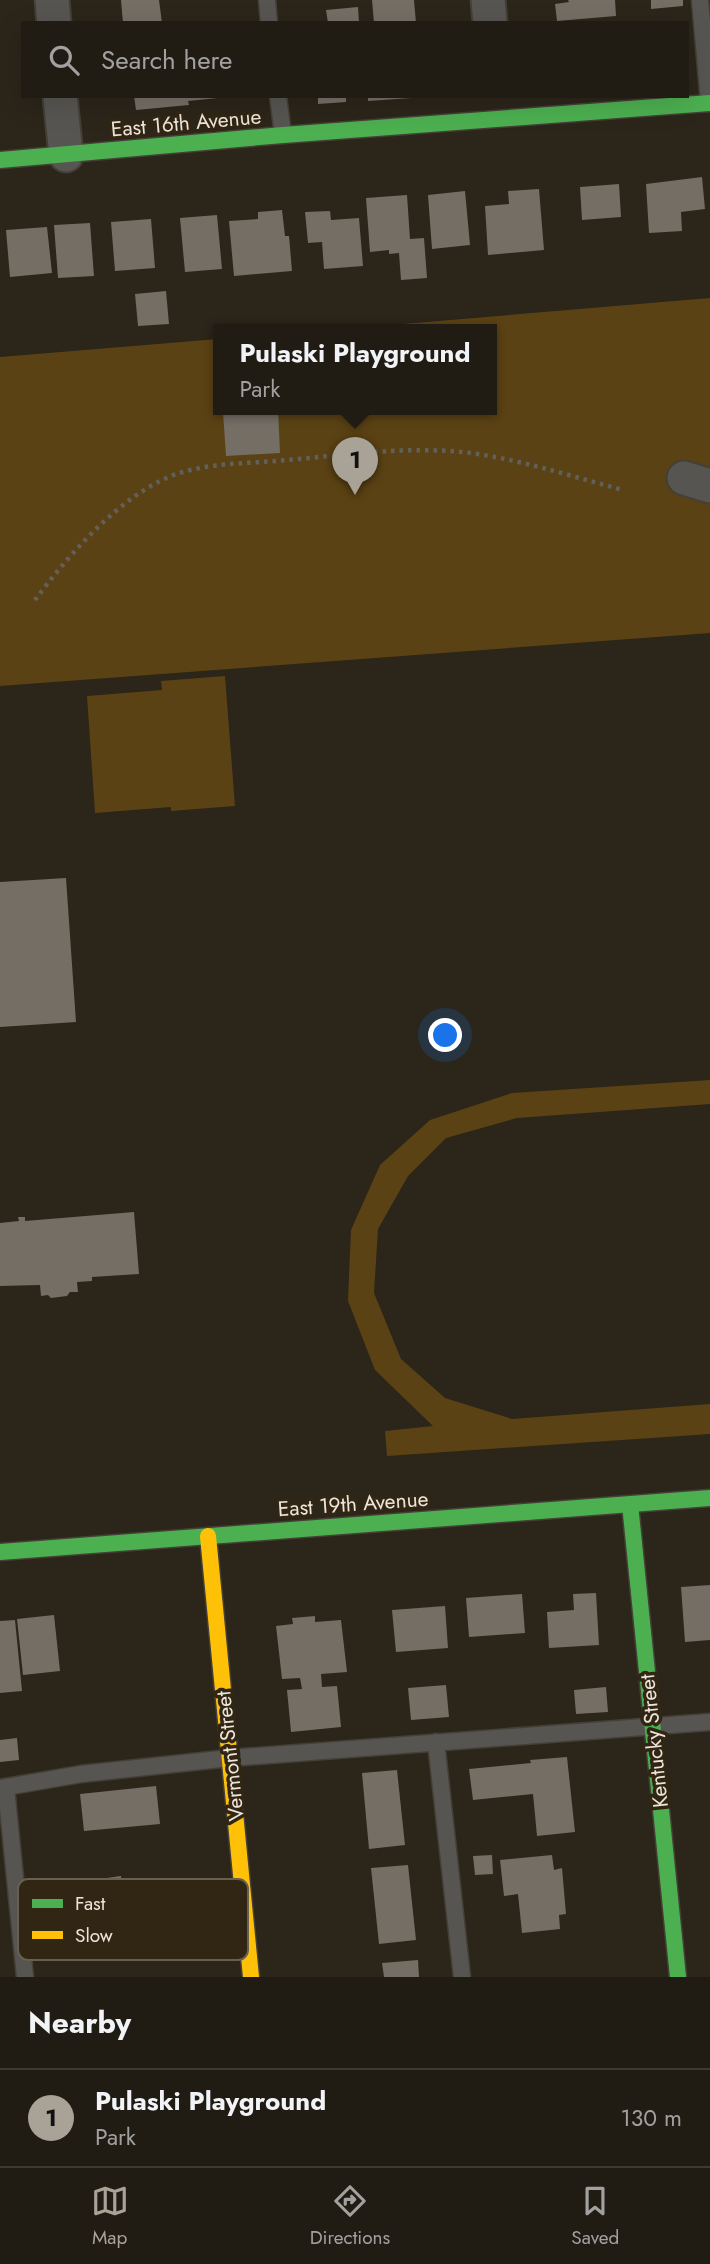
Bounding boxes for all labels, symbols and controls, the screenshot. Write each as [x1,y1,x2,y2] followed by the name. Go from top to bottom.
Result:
[21,21,689,98] search box
[45,41,83,79] icon: search
[101,41,233,79] text: Search here
[110,101,263,145] street label: East 16th Avenue
[213,324,497,415] popup
[239,334,471,372] text: Pulaski Playground
[239,372,280,406] text: Park
[332,437,378,495] pin: 1
[428,1018,462,1052] your location
[277,1484,429,1524] street label: East 19th Avenue
[632,1673,676,1809] street label: Kentucky Street
[208,1690,252,1822] street label: Vermont Street
[18,1879,248,1960] legend
[75,1890,106,1917] text: Fast
[75,1922,113,1949] text: Slow
[28,2001,131,2044] text: Nearby
[95,2082,326,2120] text: Pulaski Playground
[45,2101,57,2135] text: 1
[620,2101,682,2135] text: 130 m
[95,2120,136,2154] text: Park
[91,2182,129,2251] tab: Map
[310,2182,390,2251] tab: Directions
[571,2182,619,2251] tab: Saved

